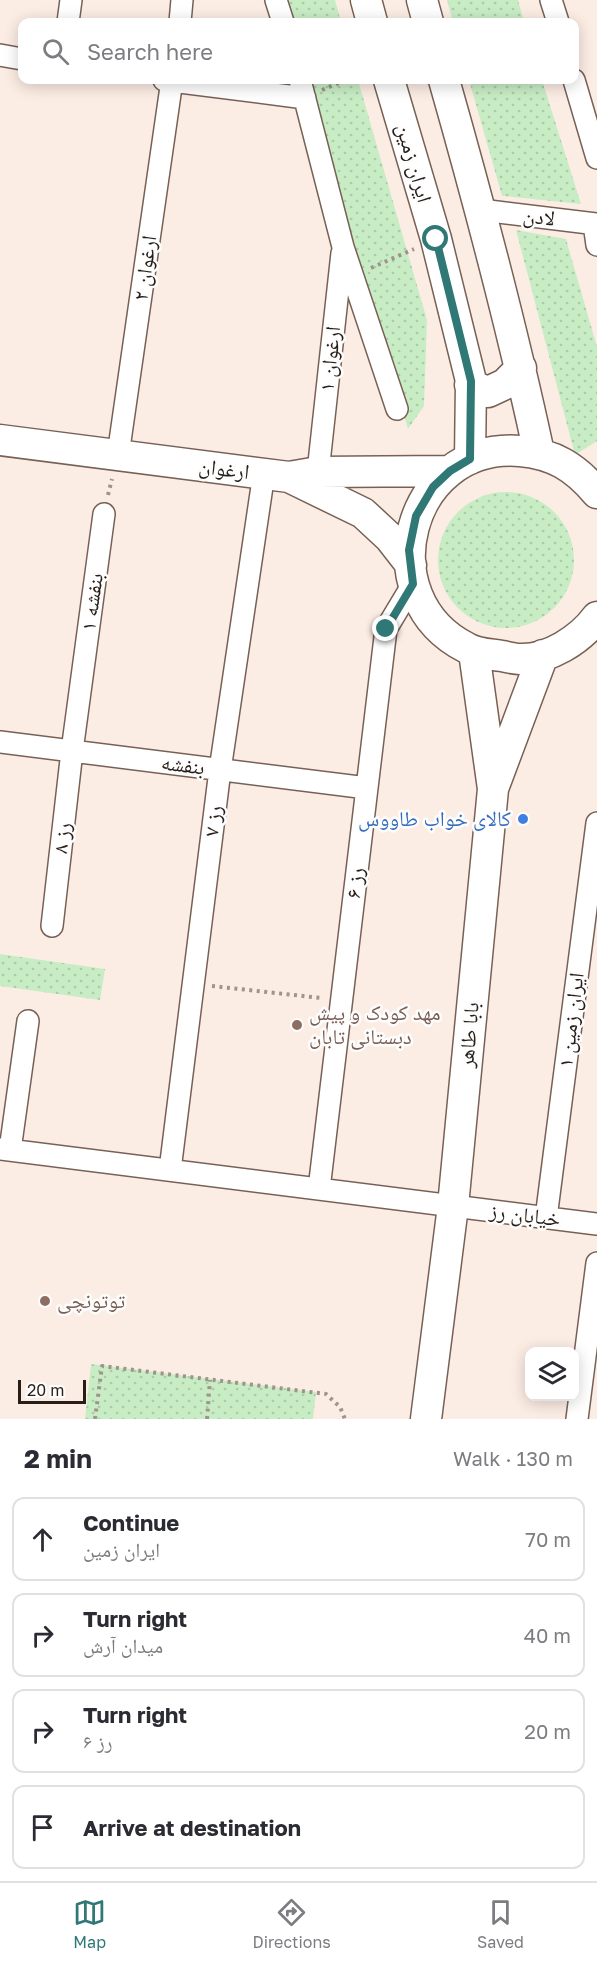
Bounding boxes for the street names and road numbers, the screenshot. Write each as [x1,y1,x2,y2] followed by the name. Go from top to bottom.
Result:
[390,120,439,205] street label: ایران زمین
[522,201,557,231] street label: لادن
[127,234,161,302] street label: ارغوان ۲
[313,325,345,393] street label: ارغوان ۱
[197,452,251,484] street label: ارغوان
[74,571,108,632] street label: بنفشه ۱
[160,748,206,780] street label: بنفشه
[197,804,227,838] street label: رز ۷
[46,821,76,855] street label: رز ۸
[339,866,369,900] street label: رز ۶
[551,971,590,1069] street label: ایران زمین ۱
[452,1001,484,1070] street label: بابا طاهر
[487,1197,562,1231] street label: خیابان رز

